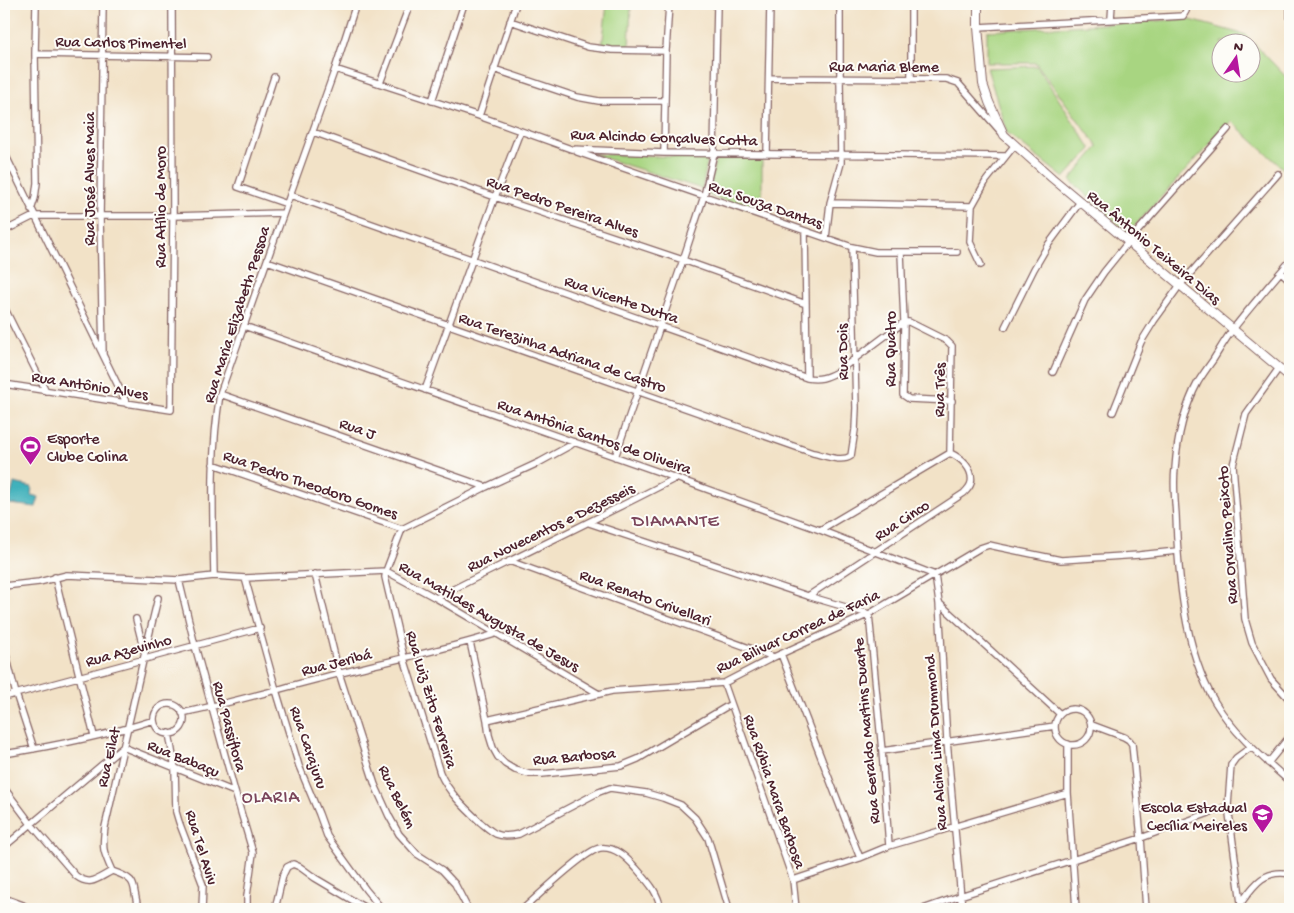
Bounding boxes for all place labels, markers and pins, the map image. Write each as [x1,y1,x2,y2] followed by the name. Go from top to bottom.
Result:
[47,431,129,468] place label: Esporte Clube Colina
[19,434,43,465] sports icon: Esporte Clube Colina
[1141,800,1248,837] place label: Escola Estadual Cecília Meireles
[1251,803,1275,834] school or university icon: Escola Estadual Cecília Meireles

